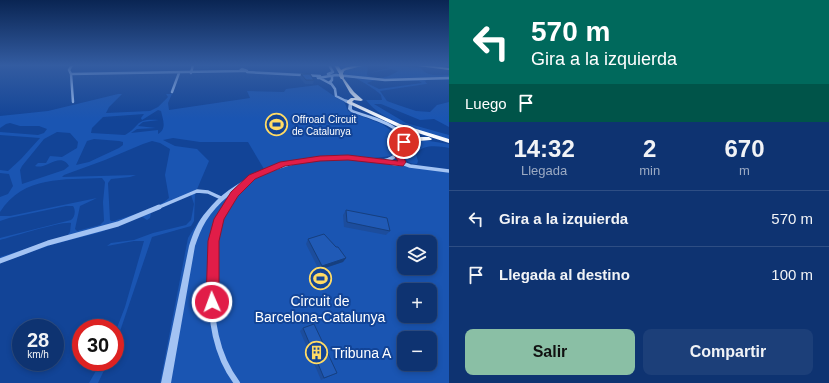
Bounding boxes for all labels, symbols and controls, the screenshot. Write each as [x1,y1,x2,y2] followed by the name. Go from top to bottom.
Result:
[465,16,517,68] icon: left
[531,16,610,47] text: 570 m
[531,49,677,69] text: Gira a la izquierda
[515,92,537,114] icon: arrive
[465,95,507,112] text: Luego
[263,112,289,138] sports icon: Offroad Circuit de Catalunya
[292,114,357,137] place label: Offroad Circuit de Catalunya
[387,125,421,159] pin
[393,131,415,153] icon: arrive
[513,135,575,162] text: 14:32
[643,135,656,162] text: 2
[725,135,765,162] text: 670
[521,163,567,178] text: Llegada
[639,163,660,178] text: min
[739,163,750,178] text: m
[465,208,487,230] icon: left
[499,210,628,227] text: Gira a la izquierda
[771,210,813,227] text: 570 m
[397,235,437,371] map controls
[397,235,437,275] button: layers
[465,264,487,286] icon: arrive
[307,266,333,292] sports icon: Circuit de Barcelona-Catalunya
[499,266,630,283] text: Llegada al destino
[771,266,813,283] text: 100 m
[191,281,233,323] position arrow
[397,283,437,323] button: +
[255,293,386,325] place label: Circuit de Barcelona-Catalunya
[72,319,124,371] speed limit sign: 30
[27,329,49,351] text: 28
[465,329,635,375] button: Salir
[643,329,813,375] button: Compartir
[397,331,437,371] button: −
[303,340,329,366] building icon: Tribuna A
[332,345,392,361] place label: Tribuna A
[27,349,49,360] text: km/h

